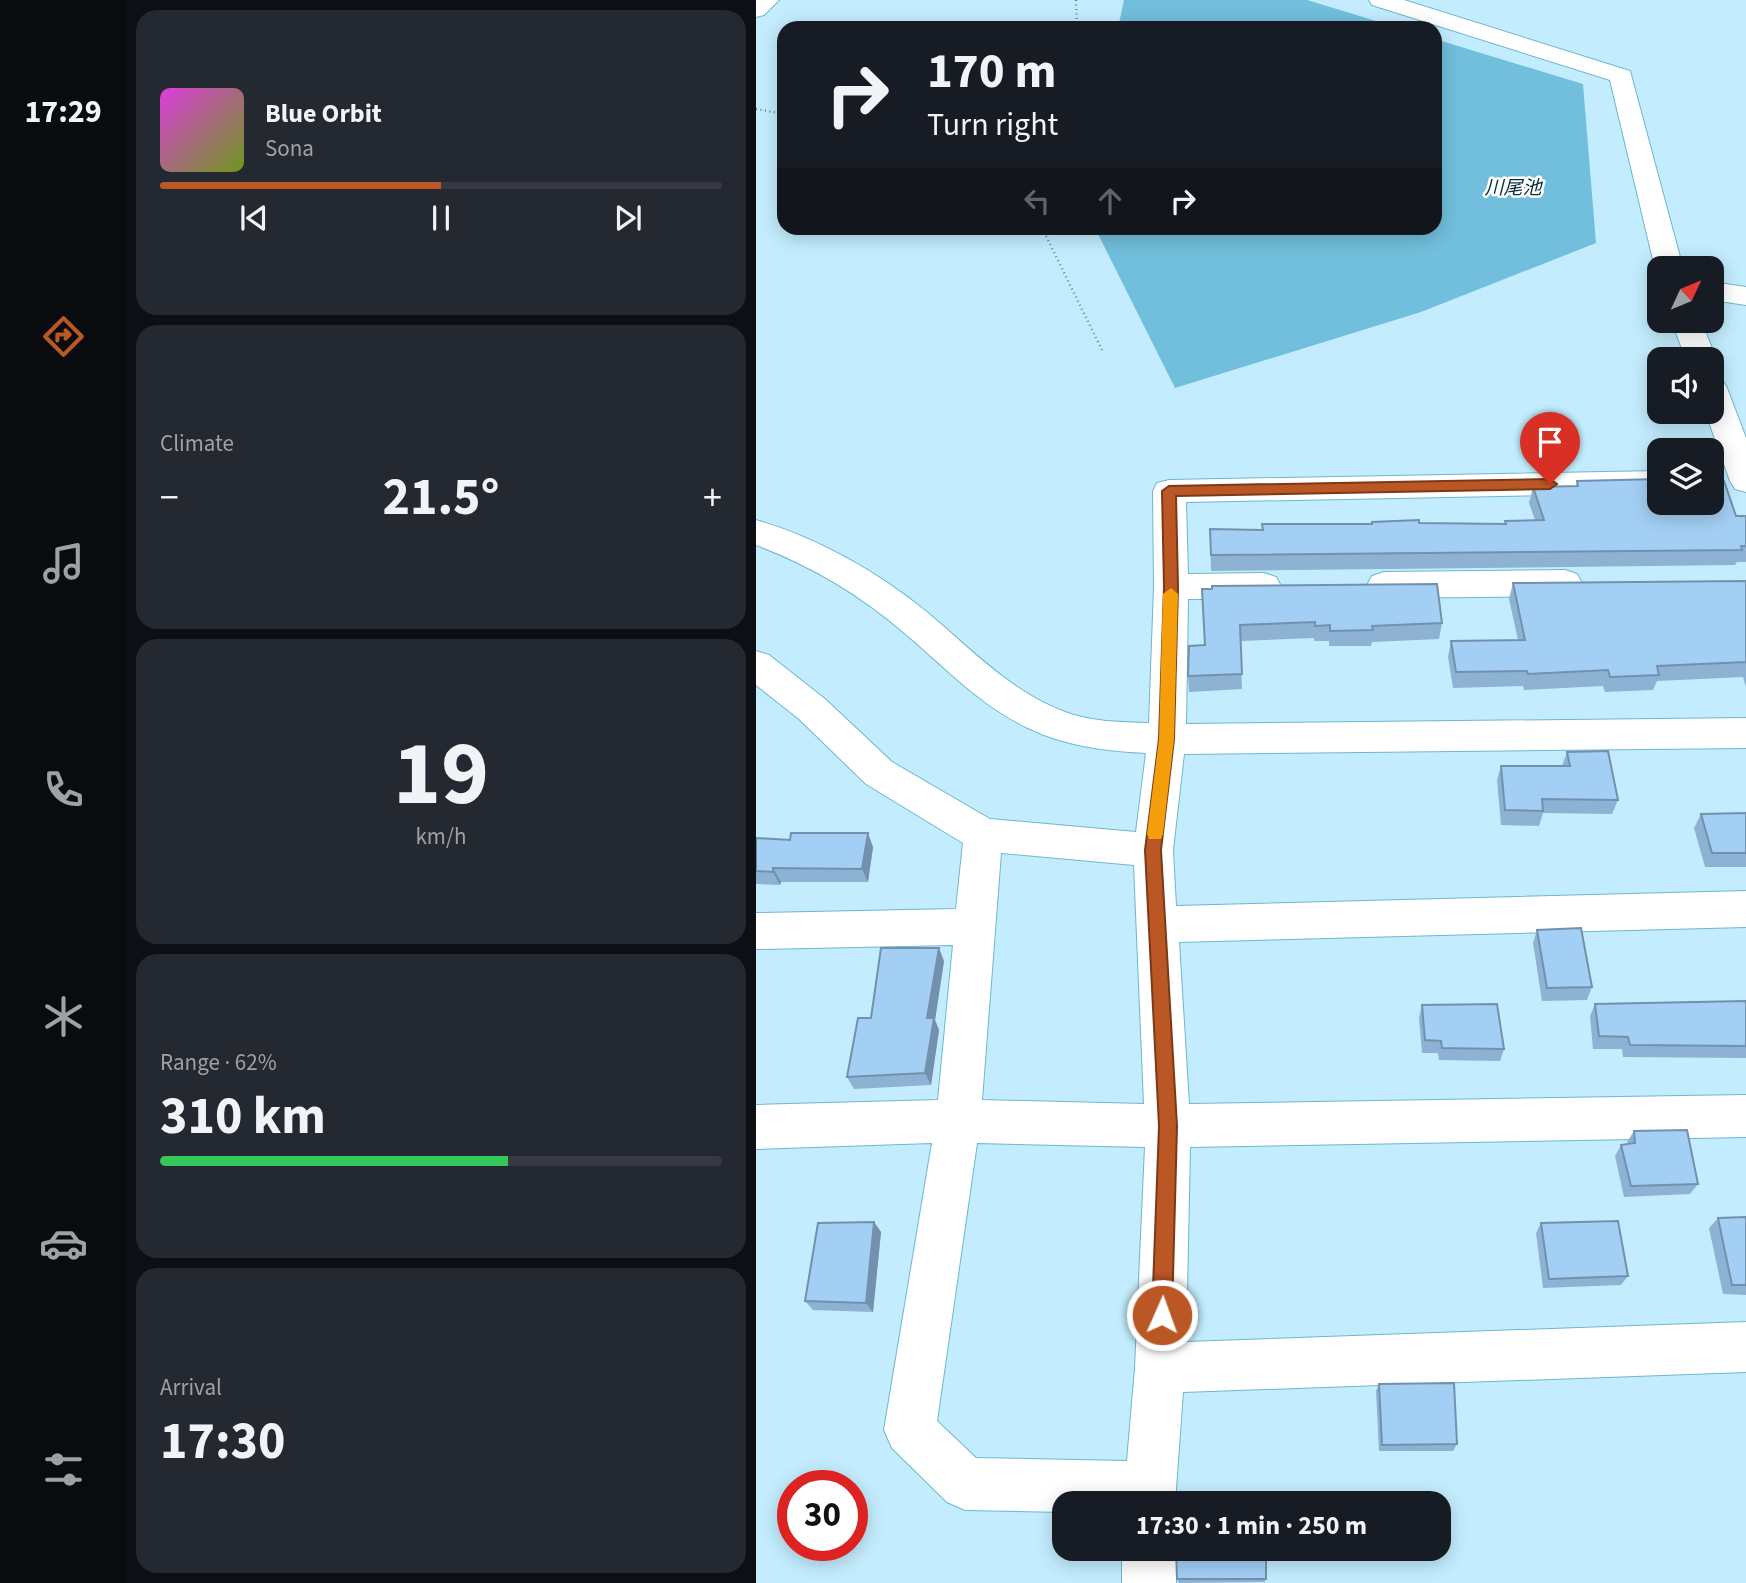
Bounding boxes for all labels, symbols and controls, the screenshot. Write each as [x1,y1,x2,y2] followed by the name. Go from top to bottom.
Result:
[927,37,1056,107] text: 170 m
[812,49,903,140] icon: right
[24,89,102,135] text: 17:29
[265,95,382,132] text: Blue Orbit
[927,102,1058,148] text: Turn right
[265,132,314,165] text: Sona
[1484,175,1543,202] water label: 川尾池
[1018,182,1056,220] icon: left
[1091,182,1129,220] icon: ahead
[1164,182,1202,220] icon: right
[235,199,273,237] icon: previous
[422,199,460,237] icon: pause
[609,199,647,237] icon: next
[1647,256,1724,332] north arrow
[1647,256,1724,515] map controls
[39,312,88,361] icon: directions
[1647,347,1724,424] button: sound
[1520,412,1580,484] pin
[1531,423,1569,461] icon: arrive
[160,427,234,460] text: Climate
[1647,438,1724,515] button: layers
[383,461,499,535] text: 21.5°
[160,471,179,525] text: −
[703,471,722,525] text: +
[39,539,88,588] icon: music
[393,710,489,839] text: 19
[39,765,88,814] icon: phone
[415,820,467,853] text: km/h
[39,992,88,1041] icon: climate
[160,1046,277,1079] text: Range · 62%
[160,1080,326,1154] text: 310 km
[39,1219,88,1268] icon: car
[1125,1278,1199,1352] position arrow
[160,1371,222,1404] text: Arrival
[160,1405,285,1479] text: 17:30
[39,1445,88,1494] icon: filters
[777,1470,868,1561] speed limit sign: 30
[1136,1507,1367,1544] text: 17:30 · 1 min · 250 m

